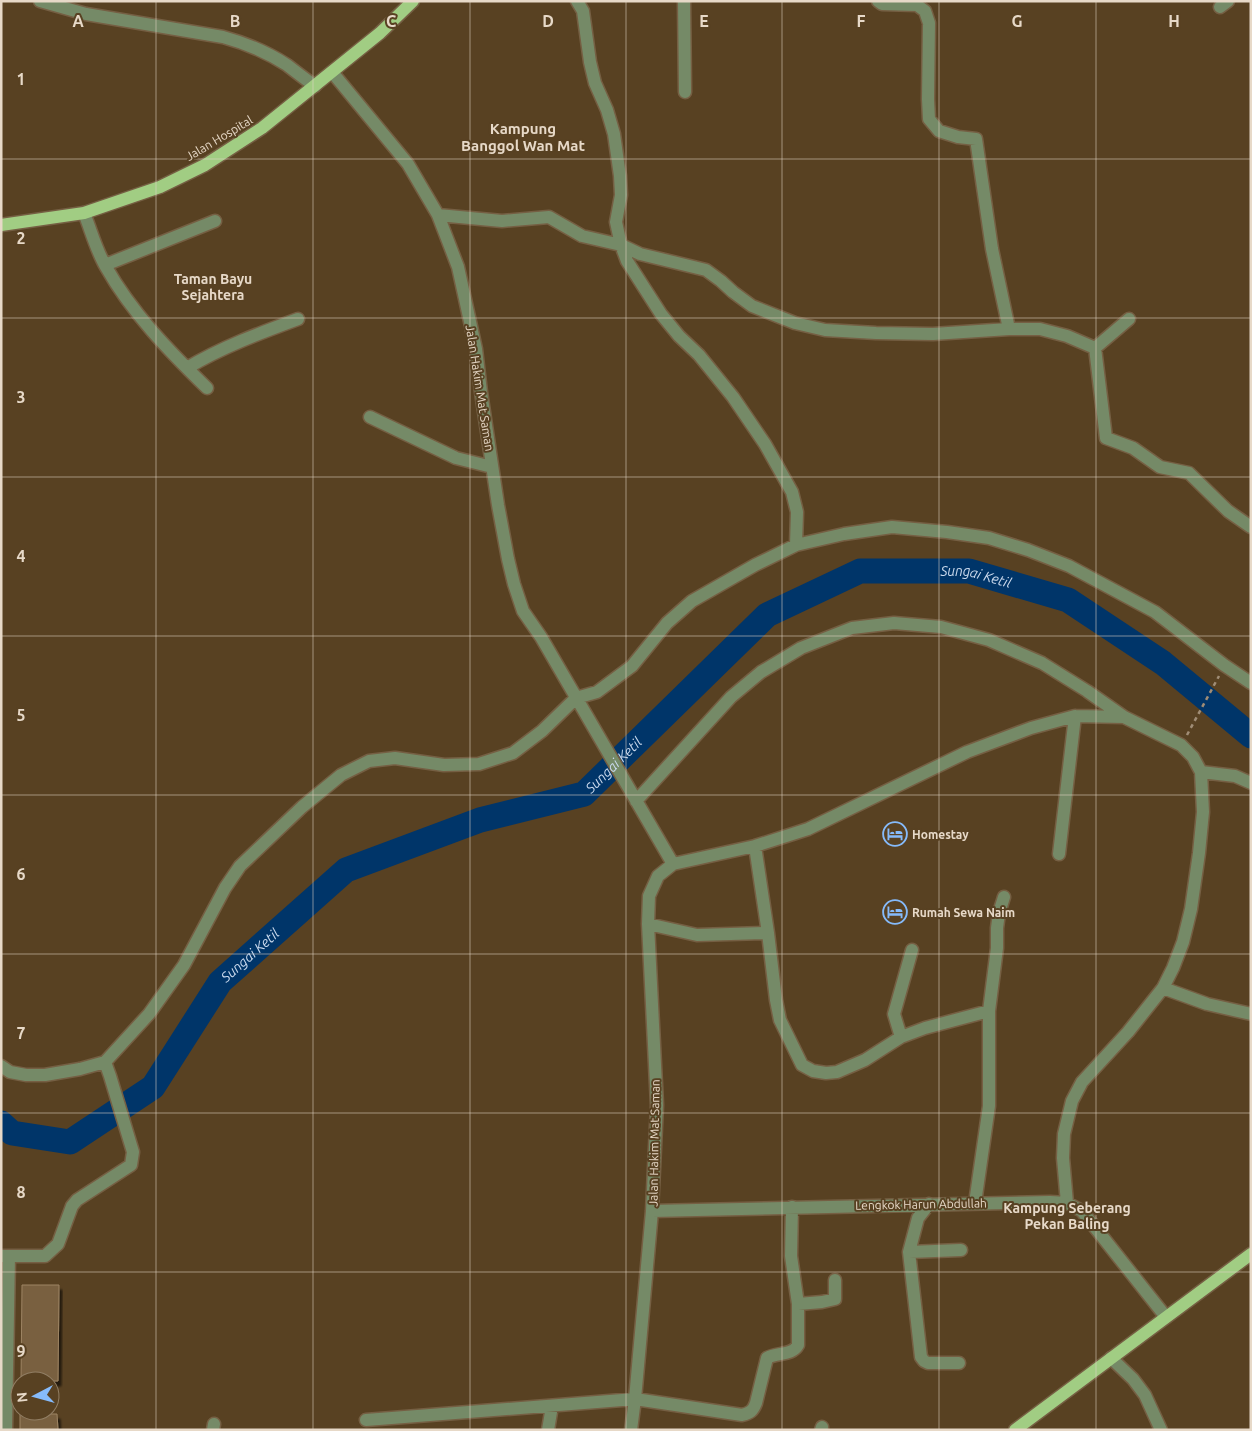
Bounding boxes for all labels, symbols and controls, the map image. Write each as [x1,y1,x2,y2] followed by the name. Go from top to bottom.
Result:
[72,12,84,30] text: A
[230,12,240,30] text: B
[386,12,396,30] text: C
[542,12,554,30] text: D
[699,12,709,30] text: E
[857,12,866,30] text: F
[1011,12,1023,30] text: G
[1168,12,1180,30] text: H
[16,70,26,88] text: 1
[183,113,255,163] street label: Jalan Hospital
[461,120,585,154] district label: Kampung Banggol Wan Mat
[16,229,26,247] text: 2
[174,271,252,303] district label: Taman Bayu Sejahtera
[464,324,496,452] street label: Jalan Hakim Mat Saman
[16,388,26,406] text: 3
[16,547,26,565] text: 4
[939,563,1013,591] water label: Sungai Ketil
[16,706,26,724] text: 5
[581,734,645,797] water label: Sungai Ketil
[882,821,908,847] hotel icon: Homestay
[912,828,969,841] place label: Homestay
[16,865,26,883] text: 6
[882,899,908,925] hotel icon: Rumah Sewa Naim
[912,906,1015,919] place label: Rumah Sewa Naim
[217,925,283,986] water label: Sungai Ketil
[16,1024,26,1042] text: 7
[646,1079,662,1207] street label: Jalan Hakim Mat Saman
[16,1183,26,1201] text: 8
[855,1196,987,1212] street label: Lengkok Harun Abdullah
[1003,1200,1131,1232] district label: Kampung Seberang Pekan Baling
[16,1342,26,1360] text: 9
[10,1371,60,1421] north arrow
[14,1391,31,1403] text: N

